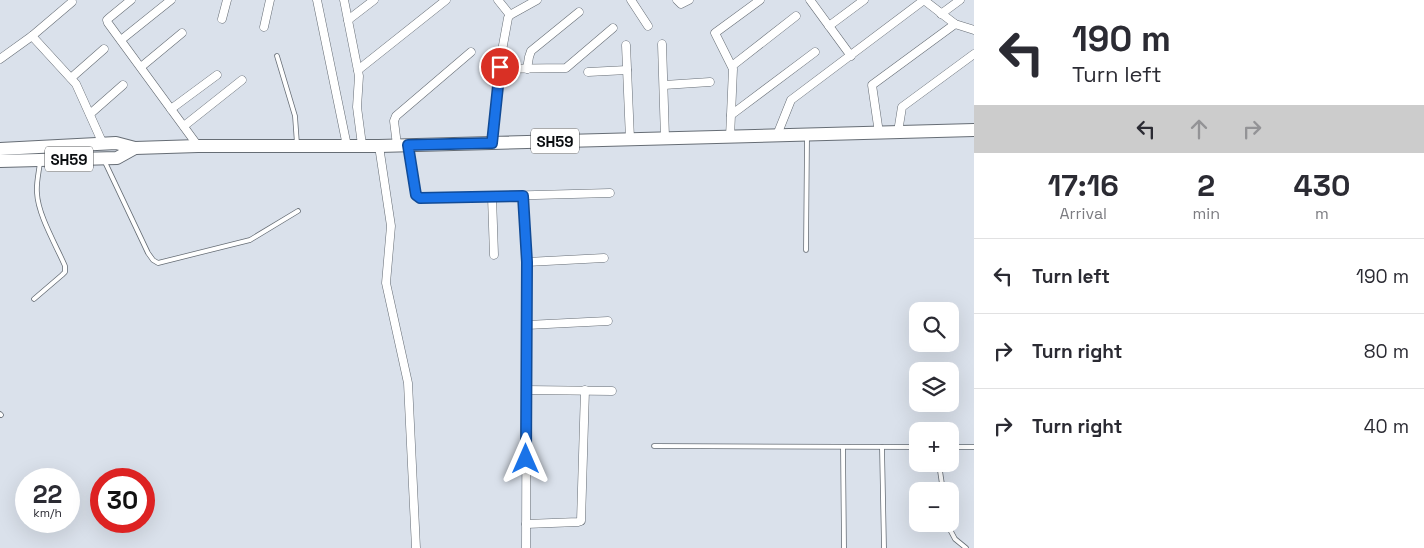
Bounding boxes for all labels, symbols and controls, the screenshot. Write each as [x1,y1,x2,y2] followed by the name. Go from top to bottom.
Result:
[1072,17,1171,61] text: 190 m
[989,20,1054,85] icon: left
[479,46,521,88] pin
[486,53,514,81] icon: arrive
[1072,60,1162,88] text: Turn left
[1132,115,1160,143] icon: left
[1185,115,1213,143] icon: ahead
[1238,115,1266,143] icon: right
[531,128,579,154] road number: SH59
[45,146,93,172] road number: SH59
[1048,166,1119,205] text: 17:16
[1197,166,1215,205] text: 2
[1294,166,1350,205] text: 430
[1059,203,1107,224] text: Arrival
[1192,203,1220,224] text: min
[1315,203,1329,224] text: m
[989,262,1017,290] icon: left
[1032,264,1110,289] text: Turn left
[1356,264,1409,289] text: 190 m
[909,302,959,532] map controls
[909,302,959,352] button: search
[989,337,1017,365] icon: right
[1032,339,1122,364] text: Turn right
[1364,339,1409,364] text: 80 m
[909,362,959,412] button: layers
[989,412,1017,440] icon: right
[1032,414,1122,439] text: Turn right
[1364,414,1409,439] text: 40 m
[909,422,959,472] button: +
[499,432,551,484] position arrow
[90,468,155,533] speed limit sign: 30
[33,478,62,510] text: 22
[909,482,959,532] button: −
[33,505,62,521] text: km/h

